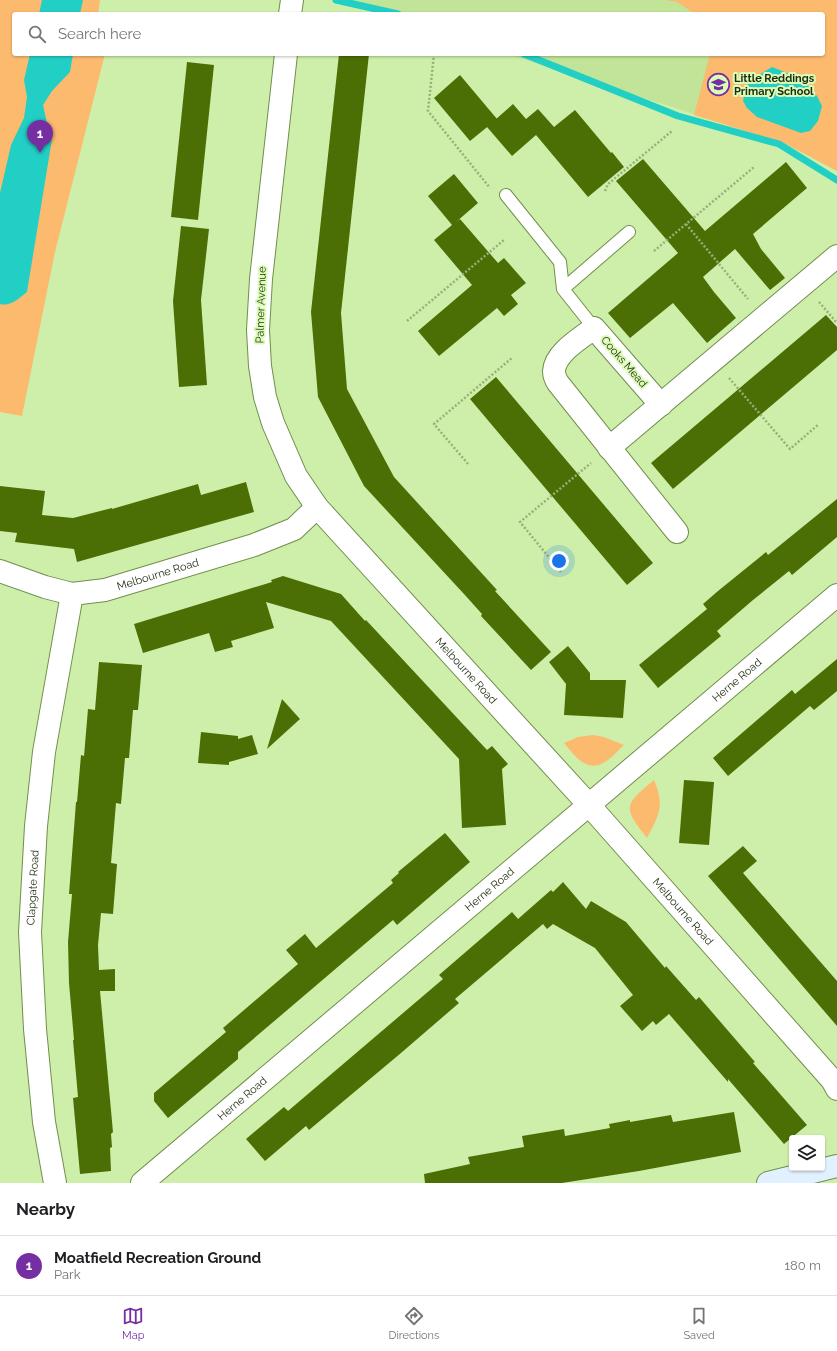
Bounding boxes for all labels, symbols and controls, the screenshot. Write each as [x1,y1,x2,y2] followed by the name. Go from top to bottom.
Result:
[12,12,825,56] search box
[26,23,48,45] icon: search
[58,25,141,43] text: Search here
[706,71,732,97] school or university icon: Little Reddings Primary School
[734,72,815,98] place label: Little Reddings Primary School
[27,120,53,153] pin: 1
[253,266,269,344] street label: Palmer Avenue
[598,334,650,390] street label: Cooks Mead
[549,551,569,571] your location
[115,556,200,593] street label: Melbourne Road
[433,635,500,706] street label: Melbourne Road
[709,655,764,704] street label: Herne Road
[24,849,41,926] street label: Clapgate Road
[462,865,517,914] street label: Herne Road
[650,875,716,948] street label: Melbourne Road
[215,1074,269,1123] street label: Herne Road
[789,1135,825,1171] map controls
[789,1135,825,1171] button: layers
[16,1199,75,1219] text: Nearby
[54,1249,261,1267] text: Moatfield Recreation Ground
[26,1258,32,1273] text: 1
[785,1258,821,1273] text: 180 m
[54,1267,81,1282] text: Park
[122,1305,144,1342] tab: Map
[389,1305,439,1342] tab: Directions
[683,1305,715,1342] tab: Saved

